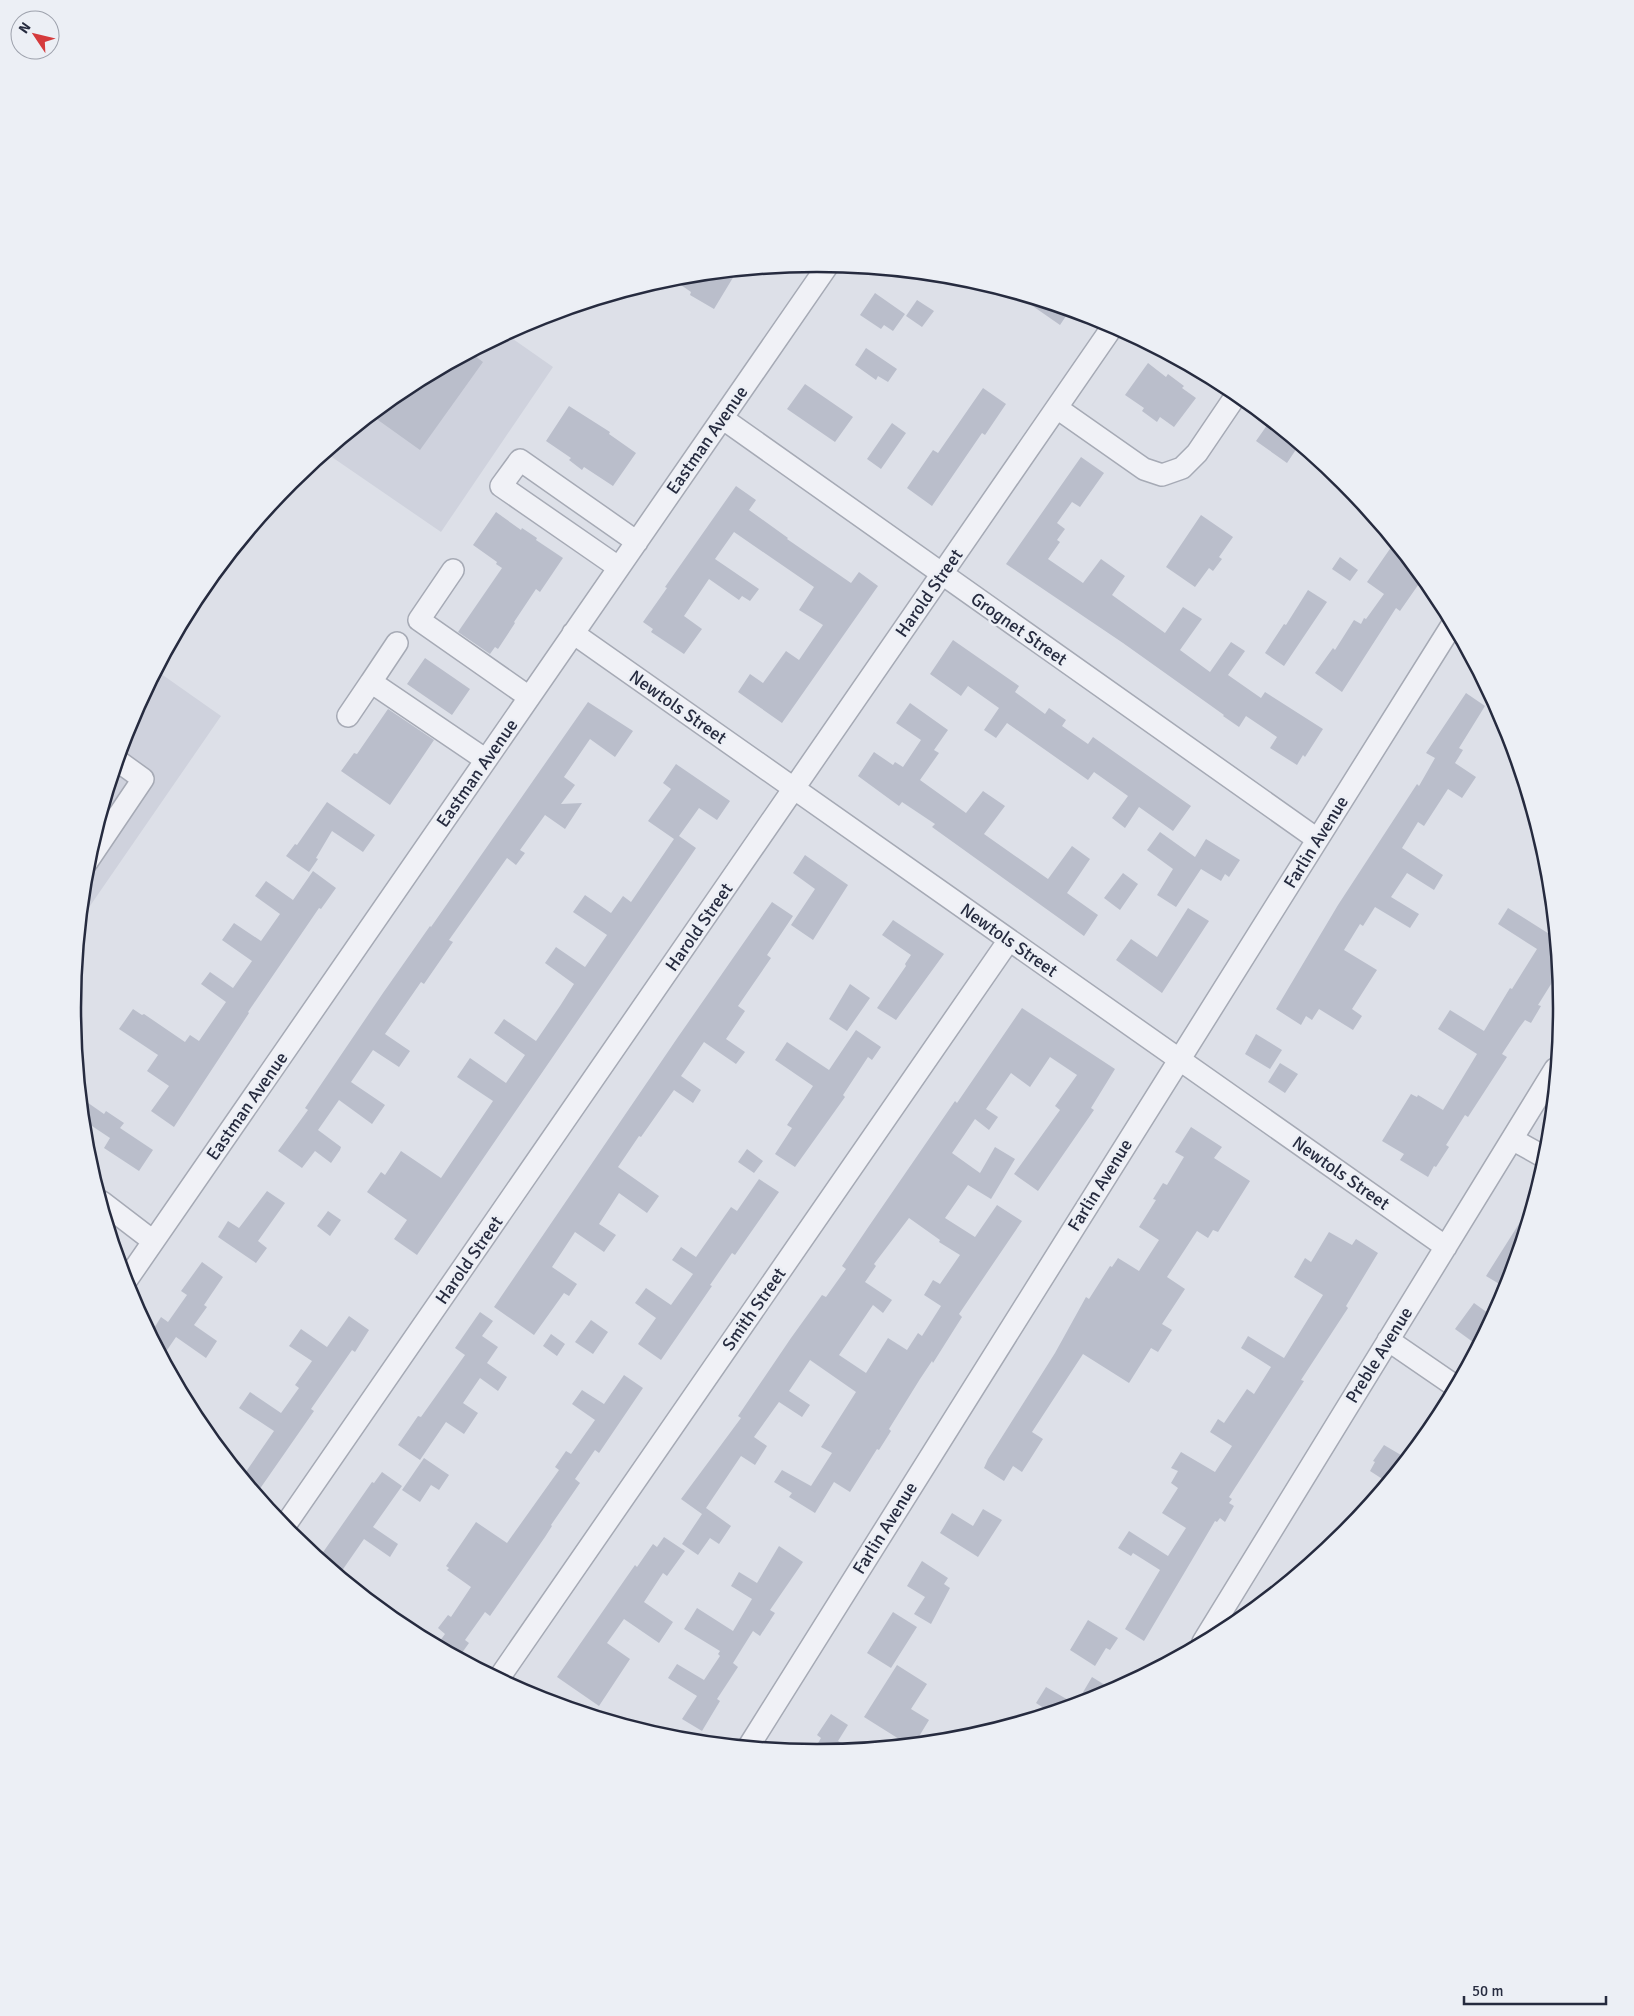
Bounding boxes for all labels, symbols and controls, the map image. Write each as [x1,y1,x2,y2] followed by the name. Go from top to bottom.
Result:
[10,10,60,60] north arrow
[15,19,35,37] text: N
[662,382,752,498] street label: Eastman Avenue
[891,545,967,641] street label: Harold Street
[967,588,1071,670] street label: Grognet Street
[625,665,731,749] street label: Newtols Street
[432,715,522,831] street label: Eastman Avenue
[1279,792,1353,892] street label: Farlin Avenue
[661,879,737,975] street label: Harold Street
[956,898,1062,982] street label: Newtols Street
[202,1048,292,1164] street label: Eastman Avenue
[1288,1131,1394,1215] street label: Newtols Street
[1063,1135,1137,1235] street label: Farlin Avenue
[431,1212,507,1308] street label: Harold Street
[717,1263,791,1355] street label: Smith Street
[1341,1303,1417,1407] street label: Preble Avenue
[848,1478,922,1578] street label: Farlin Avenue
[1464,1974,1606,2006] scale bar
[1472,1982,1503,2000] text: 50 m

